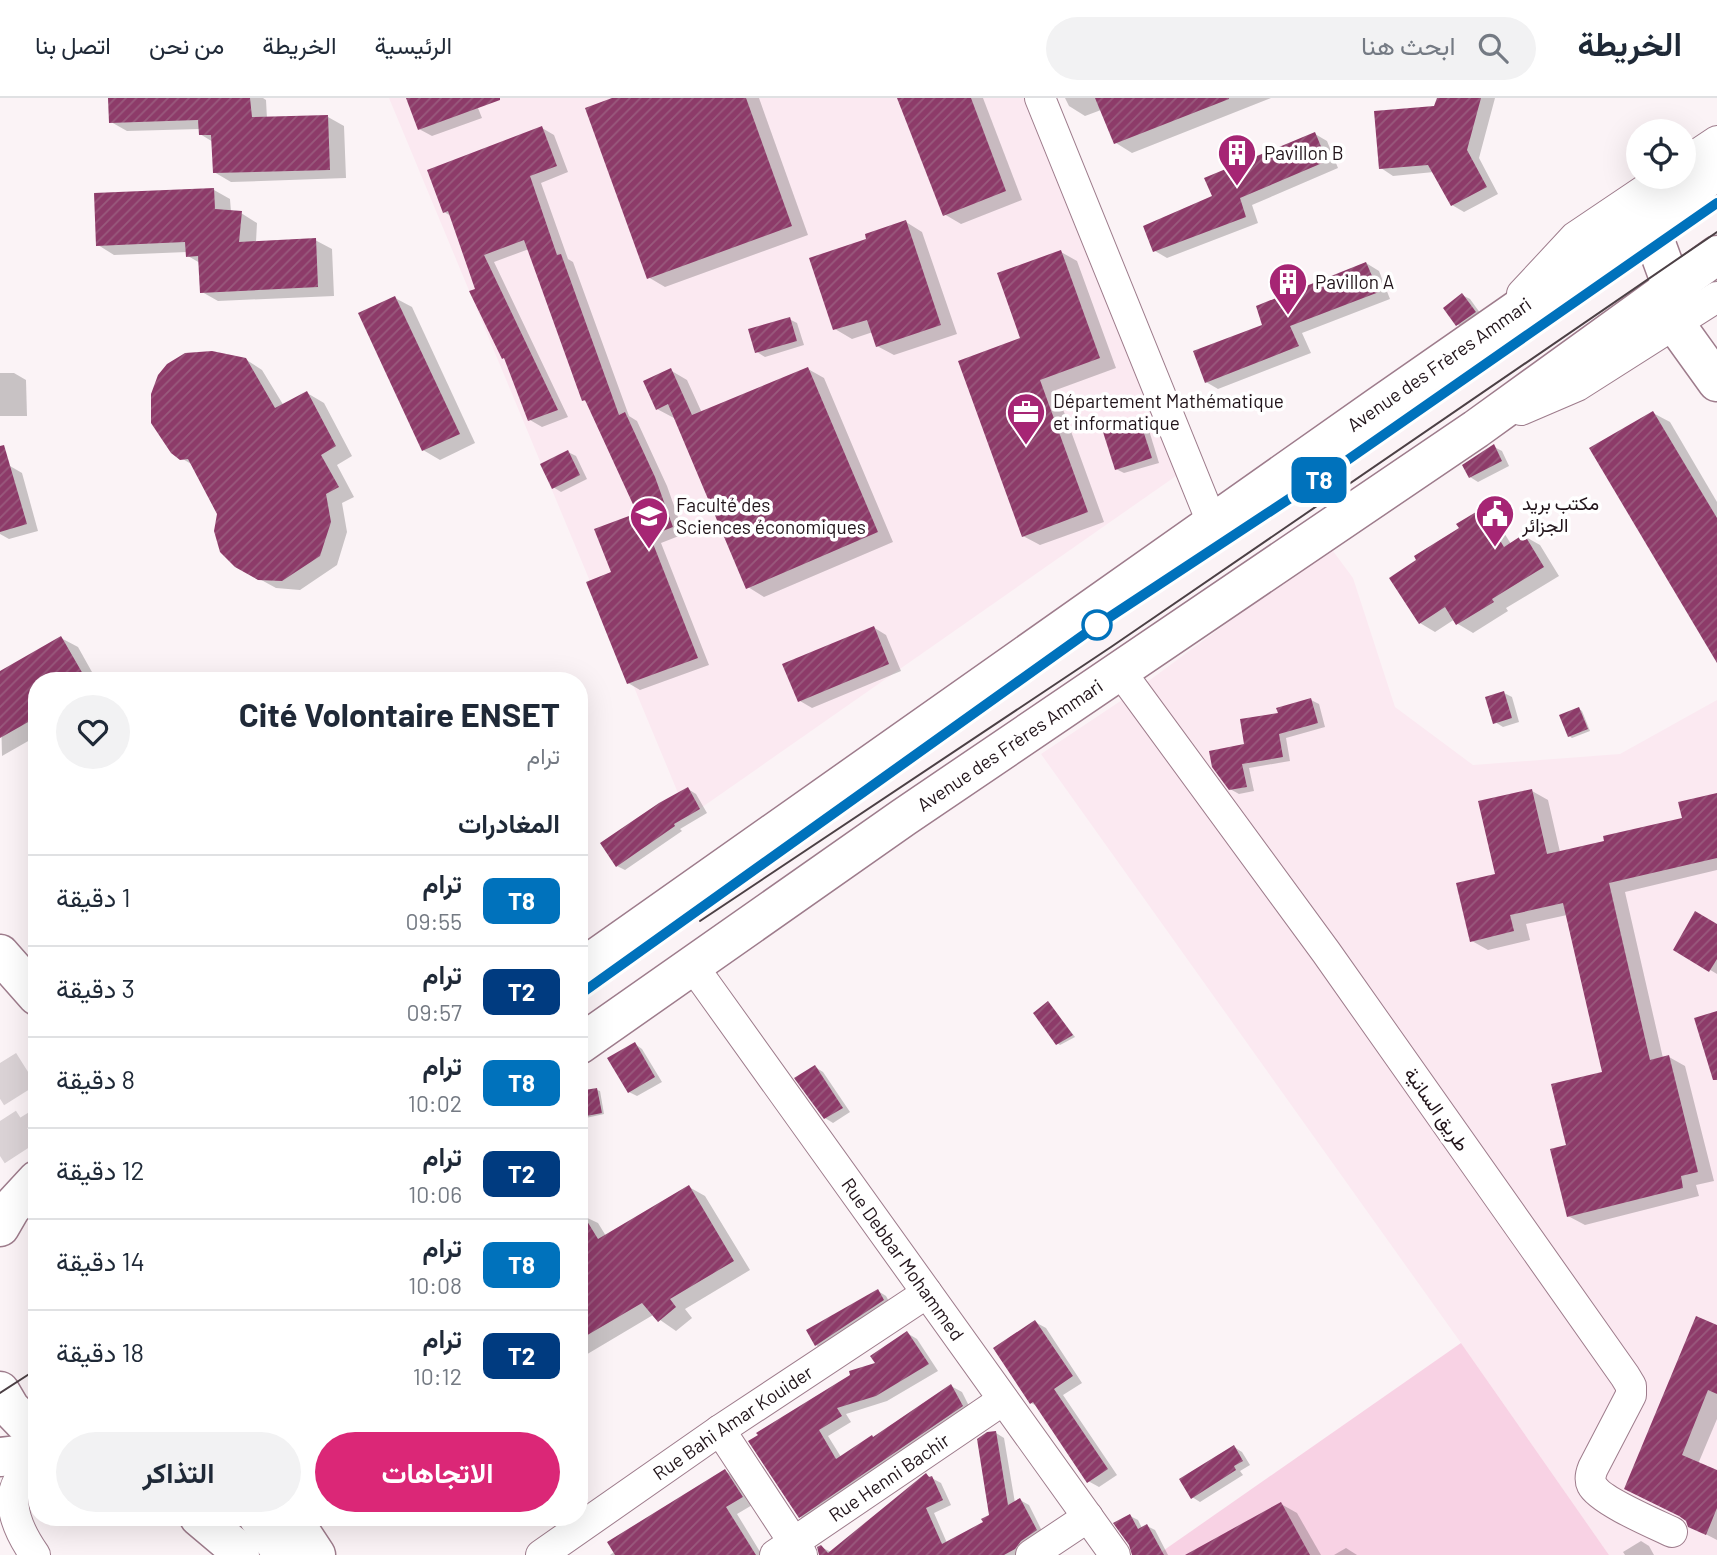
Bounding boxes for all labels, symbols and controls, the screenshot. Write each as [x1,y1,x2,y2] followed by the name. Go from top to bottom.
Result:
[1046,17,1536,80] search box
[1578,23,1682,63] text: الخريطة
[1361,29,1456,60] text: ابحث هنا
[1474,29,1512,67] icon: search
[35,30,111,59] text: اتصل بنا
[149,30,224,59] text: من نحن
[262,30,337,59] text: الخريطة
[375,30,452,59] text: الرئيسية
[1626,119,1696,189] map controls
[1626,119,1696,189] button: locate
[1216,132,1258,187] building icon: Pavillon B
[1264,141,1344,164] place label: Pavillon B
[1267,261,1309,316] building icon: Pavillon A
[1315,270,1394,293] place label: Pavillon A
[1342,292,1535,436] street label: Avenue des Frères Ammari
[1053,389,1284,434] place label: Département Mathématique et informatique
[1005,391,1047,446] office icon: Département Mathématique et informatique
[1288,457,1350,503] line badge: T8
[1305,465,1333,494] text: T8
[1521,491,1599,537] place label: مكتب بريد الجزائر
[676,493,866,538] place label: Faculté des Sciences économiques
[1474,493,1516,548] public building icon: مكتب بريد الجزائر
[628,495,670,550] school or university icon: Faculté des Sciences économiques
[1082,610,1112,640] unlabelled marker
[912,674,1107,816] street label: Avenue des Frères Ammari
[239,694,560,734] text: Cité Volontaire ENSET
[56,695,130,769] button: heart
[527,741,560,769] text: ترام
[458,807,560,838] text: المغادرات
[423,867,462,898] text: ترام
[56,881,131,912] text: 1 دقيقة
[508,886,535,915] text: T8
[406,907,462,935] text: 09:55
[423,958,462,989] text: ترام
[56,972,135,1003] text: 3 دقيقة
[508,977,535,1006] text: T2
[407,998,462,1026] text: 09:57
[423,1049,462,1080] text: ترام
[1399,1062,1475,1156] street label: طريق السانية
[56,1063,135,1094] text: 8 دقيقة
[508,1068,535,1097] text: T8
[408,1089,462,1117] text: 10:02
[423,1140,462,1171] text: ترام
[56,1154,144,1185] text: 12 دقيقة
[508,1159,535,1188] text: T2
[837,1173,969,1345] street label: Rue Debbar Mohammed
[408,1180,462,1208] text: 10:06
[423,1231,462,1262] text: ترام
[56,1245,145,1276] text: 14 دقيقة
[508,1250,535,1279] text: T8
[408,1271,462,1299] text: 10:08
[423,1322,462,1353] text: ترام
[56,1336,144,1367] text: 18 دقيقة
[508,1341,535,1370] text: T2
[648,1360,817,1484] street label: Rue Bahi Amar Kouider
[413,1362,462,1390] text: 10:12
[824,1428,954,1526] street label: Rue Henni Bachir
[56,1432,301,1512] button: التذاكر
[315,1432,560,1512] button: الاتجاهات

